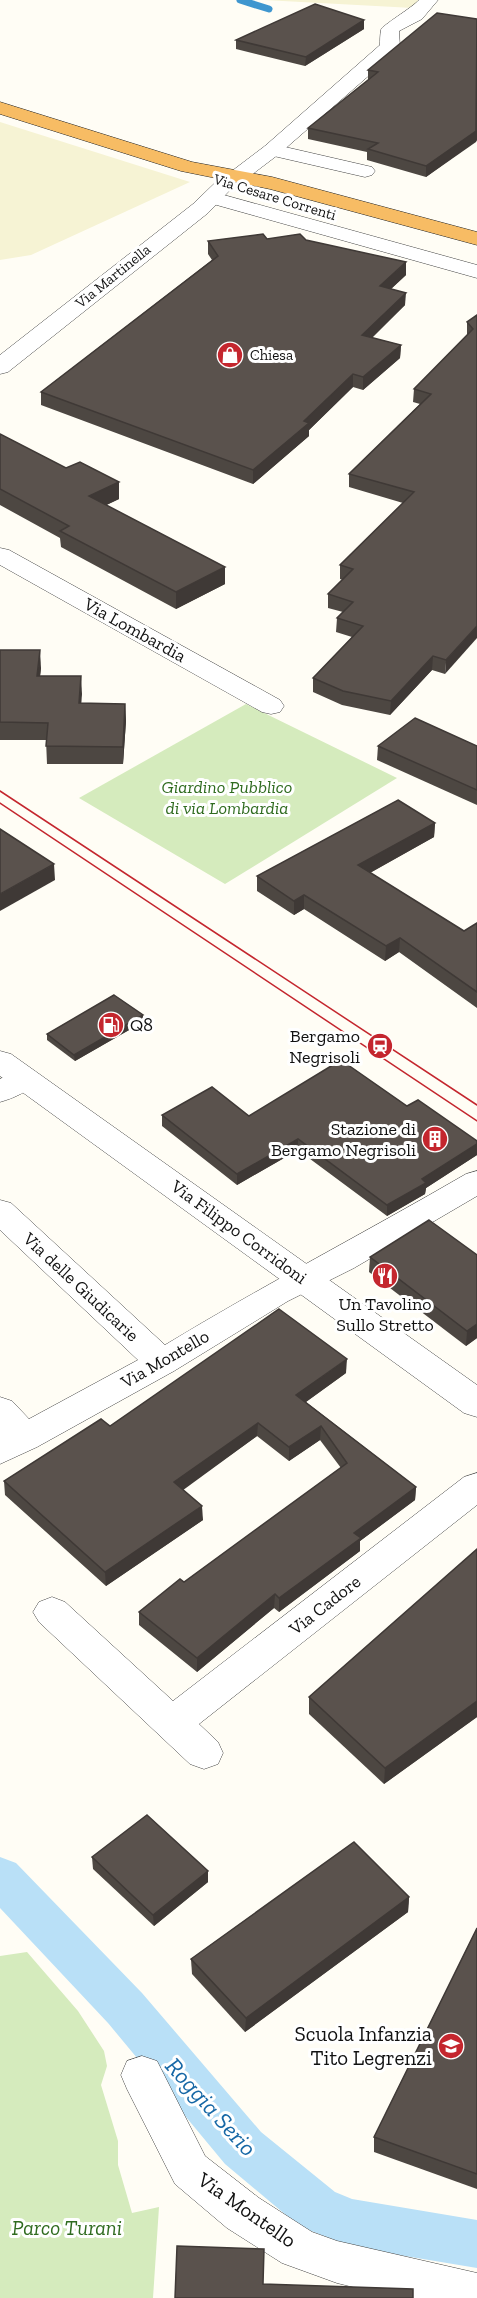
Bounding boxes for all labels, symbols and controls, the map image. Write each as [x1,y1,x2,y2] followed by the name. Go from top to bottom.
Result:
[211,170,338,224] street label: Via Cesare Correnti
[71,240,154,312] street label: Via Martinella
[215,340,245,370] shop icon: Chiesa
[250,346,293,364] place label: Chiesa
[79,592,190,667] street label: Via Lombardia
[162,776,292,819] park label: Giardino Pubblico di via Lombardia
[96,1010,126,1040] fuel station icon: Q8
[130,1014,153,1036] place label: Q8
[289,1025,360,1068] place label: Bergamo Negrisoli
[365,1031,395,1061] station icon: Bergamo Negrisoli
[271,1118,416,1161] place label: Stazione di Bergamo Negrisoli
[420,1124,450,1154] building icon: Stazione di Bergamo Negrisoli
[166,1175,311,1289] street label: Via Filippo Corridoni
[18,1227,143,1346] street label: Via delle Giudicarie
[370,1261,400,1291] restaurant icon: Un Tavolino Sullo Stretto
[336,1293,434,1336] place label: Un Tavolino Sullo Stretto
[116,1325,213,1394] street label: Via Montello
[284,1570,365,1640] street label: Via Cadore
[295,2021,432,2070] place label: Scuola Infanzia Tito Legrenzi
[436,2031,466,2061] school or university icon: Scuola Infanzia Tito Legrenzi
[160,2051,263,2162] water label: Roggia Serio
[192,2166,301,2253] street label: Via Montello
[12,2215,122,2240] park label: Parco Turani

